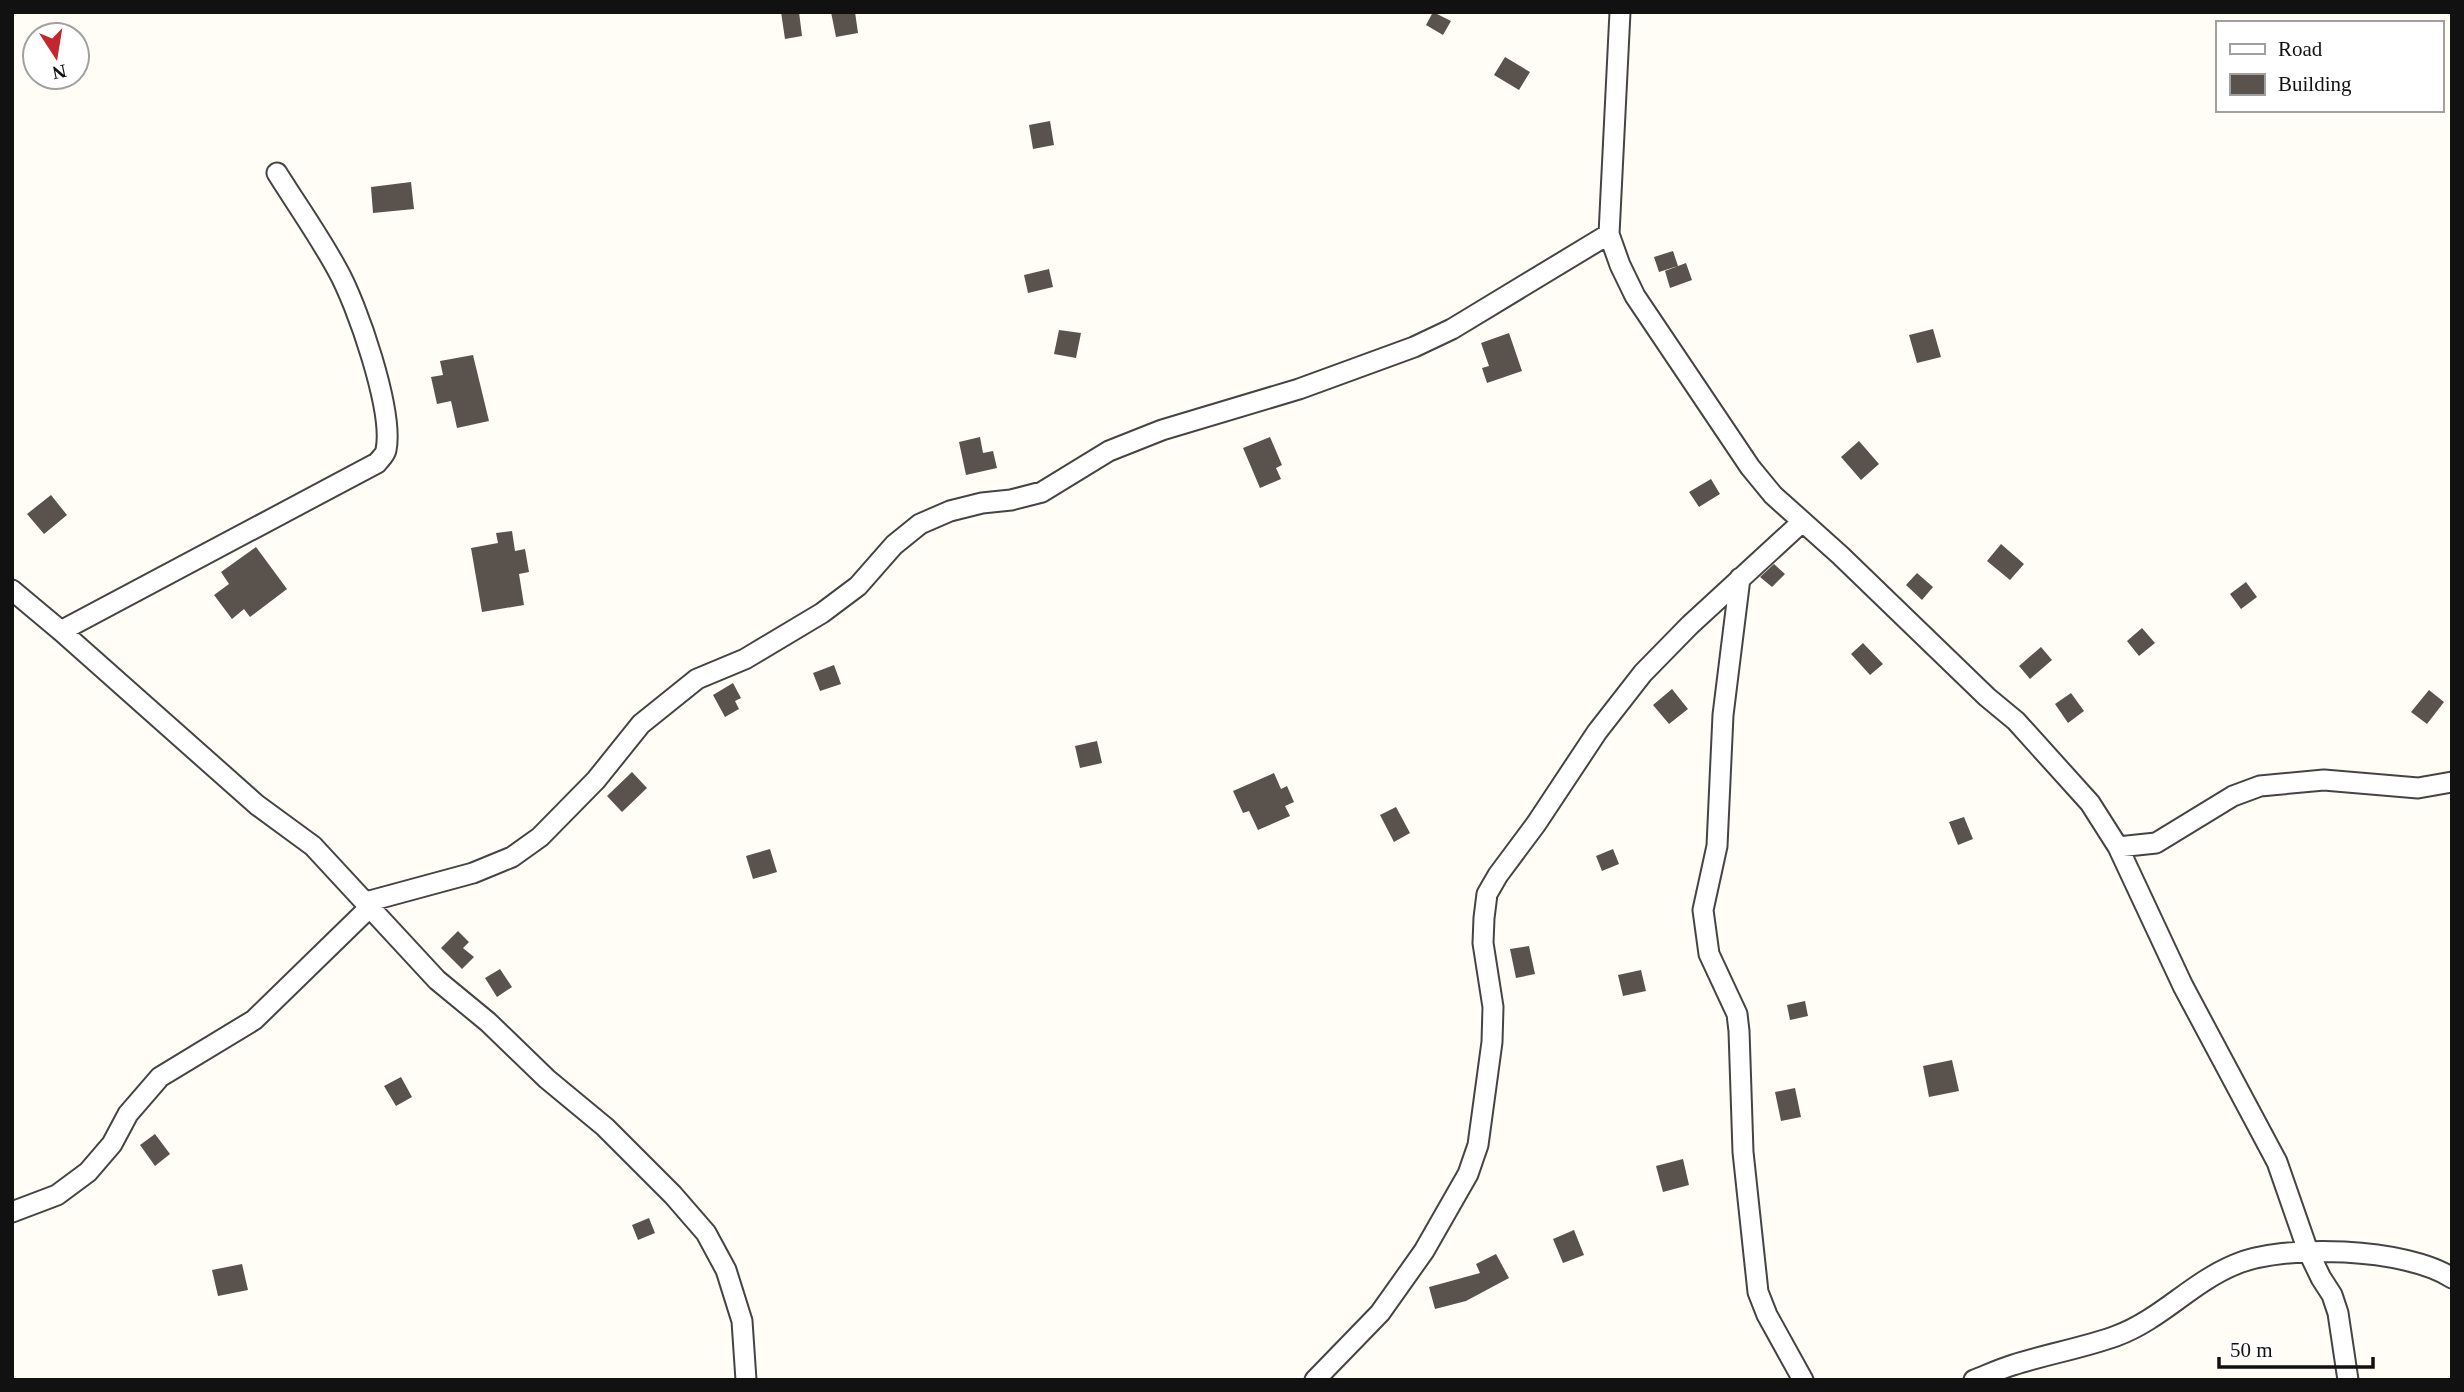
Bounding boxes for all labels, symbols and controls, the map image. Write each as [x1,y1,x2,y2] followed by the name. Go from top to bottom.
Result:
[21,21,91,91] north arrow
[2216,21,2443,112] legend
[2278,37,2323,61] text: Road
[50,60,68,84] text: N
[2278,72,2352,96] text: Building
[2219,1326,2373,1370] scale bar
[2230,1338,2273,1362] text: 50 m

